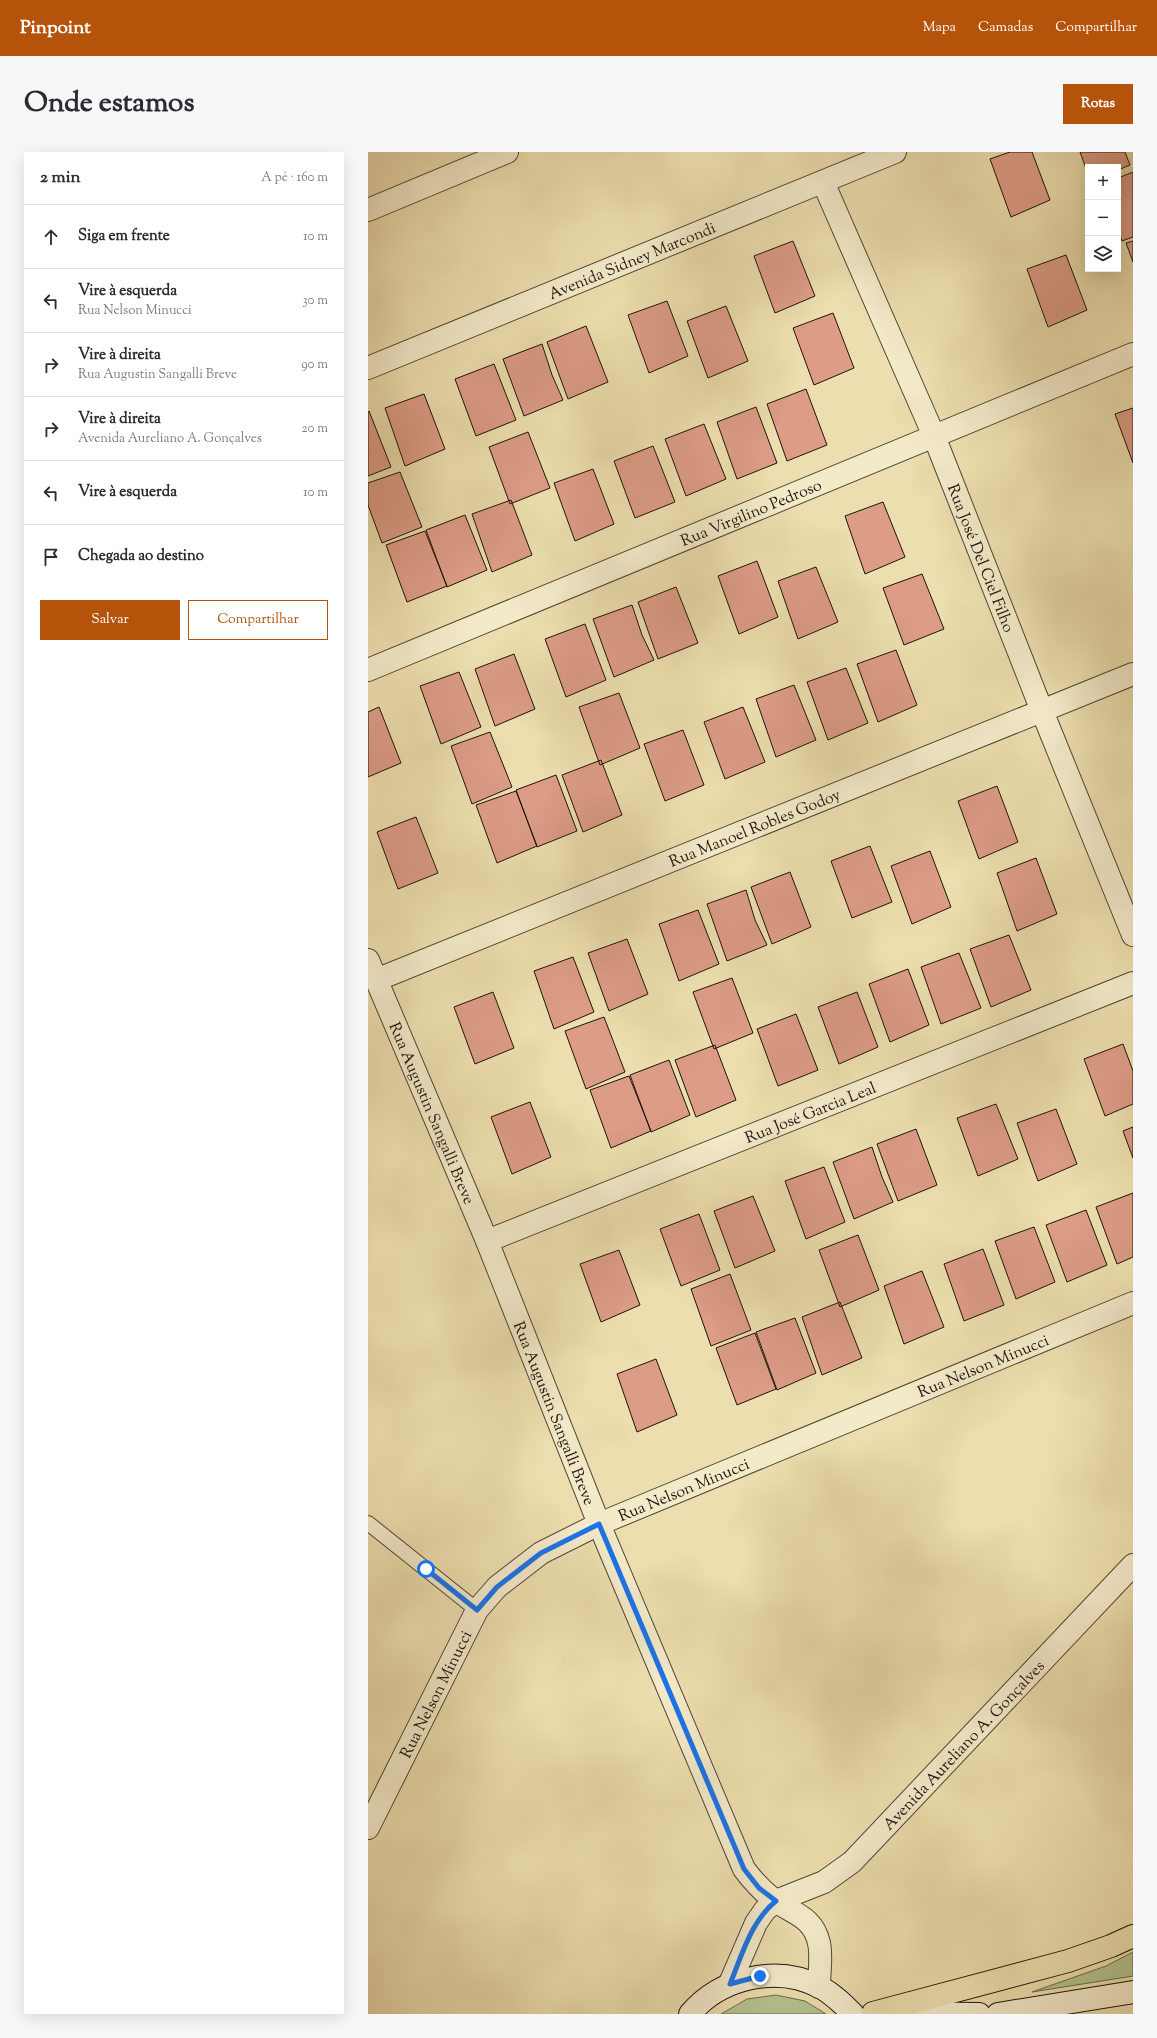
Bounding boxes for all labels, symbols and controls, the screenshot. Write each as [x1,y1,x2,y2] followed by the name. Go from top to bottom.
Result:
[20,15,91,42] text: Pinpoint
[923,18,956,38] text: Mapa
[978,18,1033,38] text: Camadas
[1055,18,1137,38] text: Compartilhar
[24,84,194,124] text: Onde estamos
[1063,84,1133,124] button: Rotas
[1085,164,1121,272] map controls
[1085,164,1121,200] button: +
[40,166,81,190] text: 2 min
[261,169,328,187] text: A pé · 160 m
[1085,200,1121,236] button: −
[545,217,720,307] street label: Avenida Sidney Marcondi
[40,226,62,248] icon: ahead
[78,226,170,247] text: Siga em frente
[303,228,328,246] text: 10 m
[1085,236,1121,272] button: layers
[78,281,177,302] text: Vire à esquerda
[40,290,62,312] icon: left
[302,292,328,310] text: 30 m
[78,302,192,320] text: Rua Nelson Minucci
[78,345,161,366] text: Vire à direita
[40,354,62,376] icon: right
[301,356,328,374] text: 90 m
[78,366,237,384] text: Rua Augustin Sangalli Breve
[78,409,161,430] text: Vire à direita
[40,418,62,440] icon: right
[302,420,328,438] text: 20 m
[78,430,262,448] text: Avenida Aureliano A. Gonçalves
[677,475,826,554] street label: Rua Virgilino Pedroso
[940,481,1019,636] street label: Rua José Del Ciel Filho
[40,482,62,504] icon: left
[78,482,177,503] text: Vire à esquerda
[303,484,328,502] text: 10 m
[40,546,62,568] icon: arrive
[78,546,204,567] text: Chegada ao destino
[40,600,180,640] button: Salvar
[188,600,328,640] button: Compartilhar
[666,784,845,874] street label: Rua Manoel Robles Godoy
[382,1019,479,1209] street label: Rua Augustin Sangalli Breve
[742,1078,881,1151] street label: Rua José Garcia Leal
[506,1318,599,1509] street label: Rua Augustin Sangalli Breve
[915,1330,1053,1405] street label: Rua Nelson Minucci
[615,1454,754,1529] street label: Rua Nelson Minucci
[417,1560,435,1578] route start
[396,1627,479,1763] street label: Rua Nelson Minucci
[879,1656,1051,1837] street label: Avenida Aureliano A. Gonçalves
[751,1967,769,1985] route end

